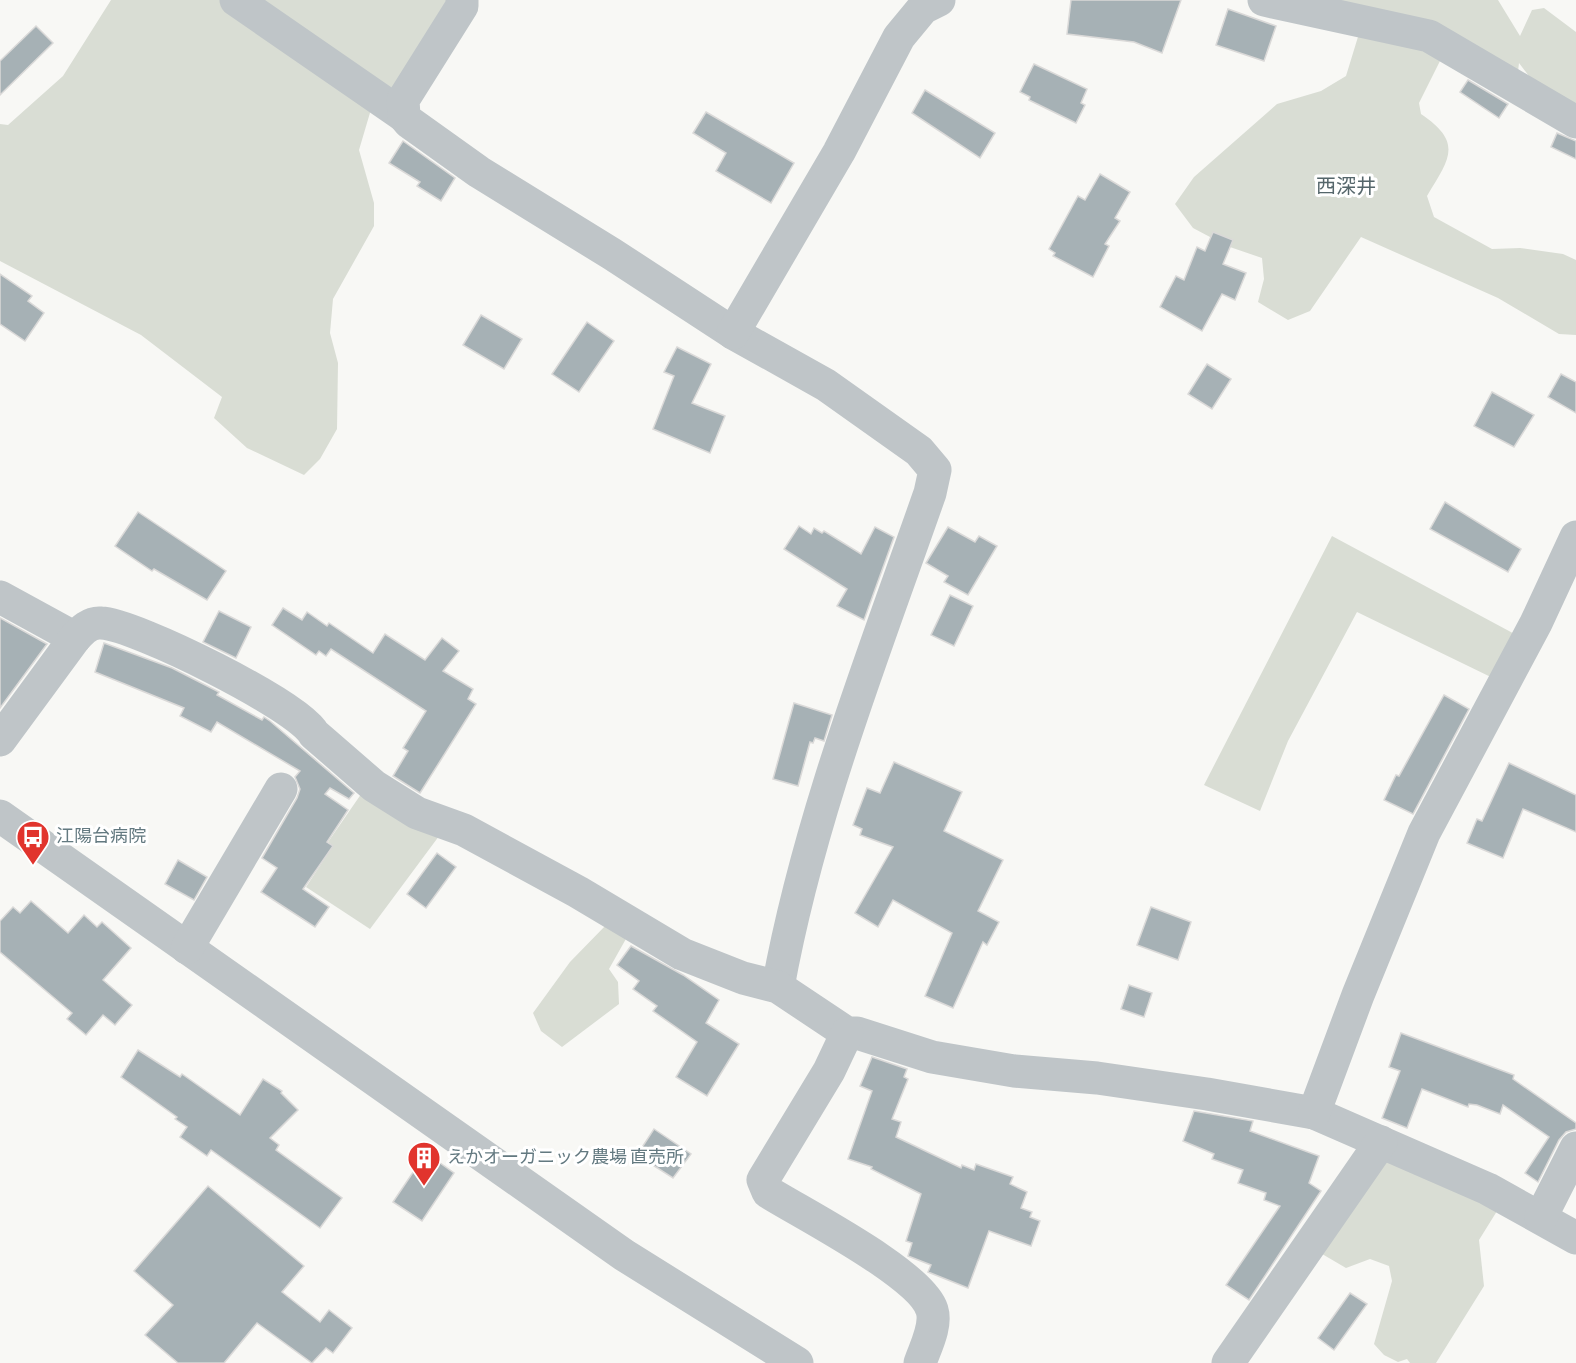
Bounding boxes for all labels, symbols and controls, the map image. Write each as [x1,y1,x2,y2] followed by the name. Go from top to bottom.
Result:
[1316,176,1376,197] district label: 西深井
[15,819,51,866] bus stop icon: 江陽台病院
[56,826,146,846] place label: 江陽台病院
[406,1140,442,1187] building icon: えかオーガニック農場 直売所
[447,1147,684,1167] place label: えかオーガニック農場 直売所

